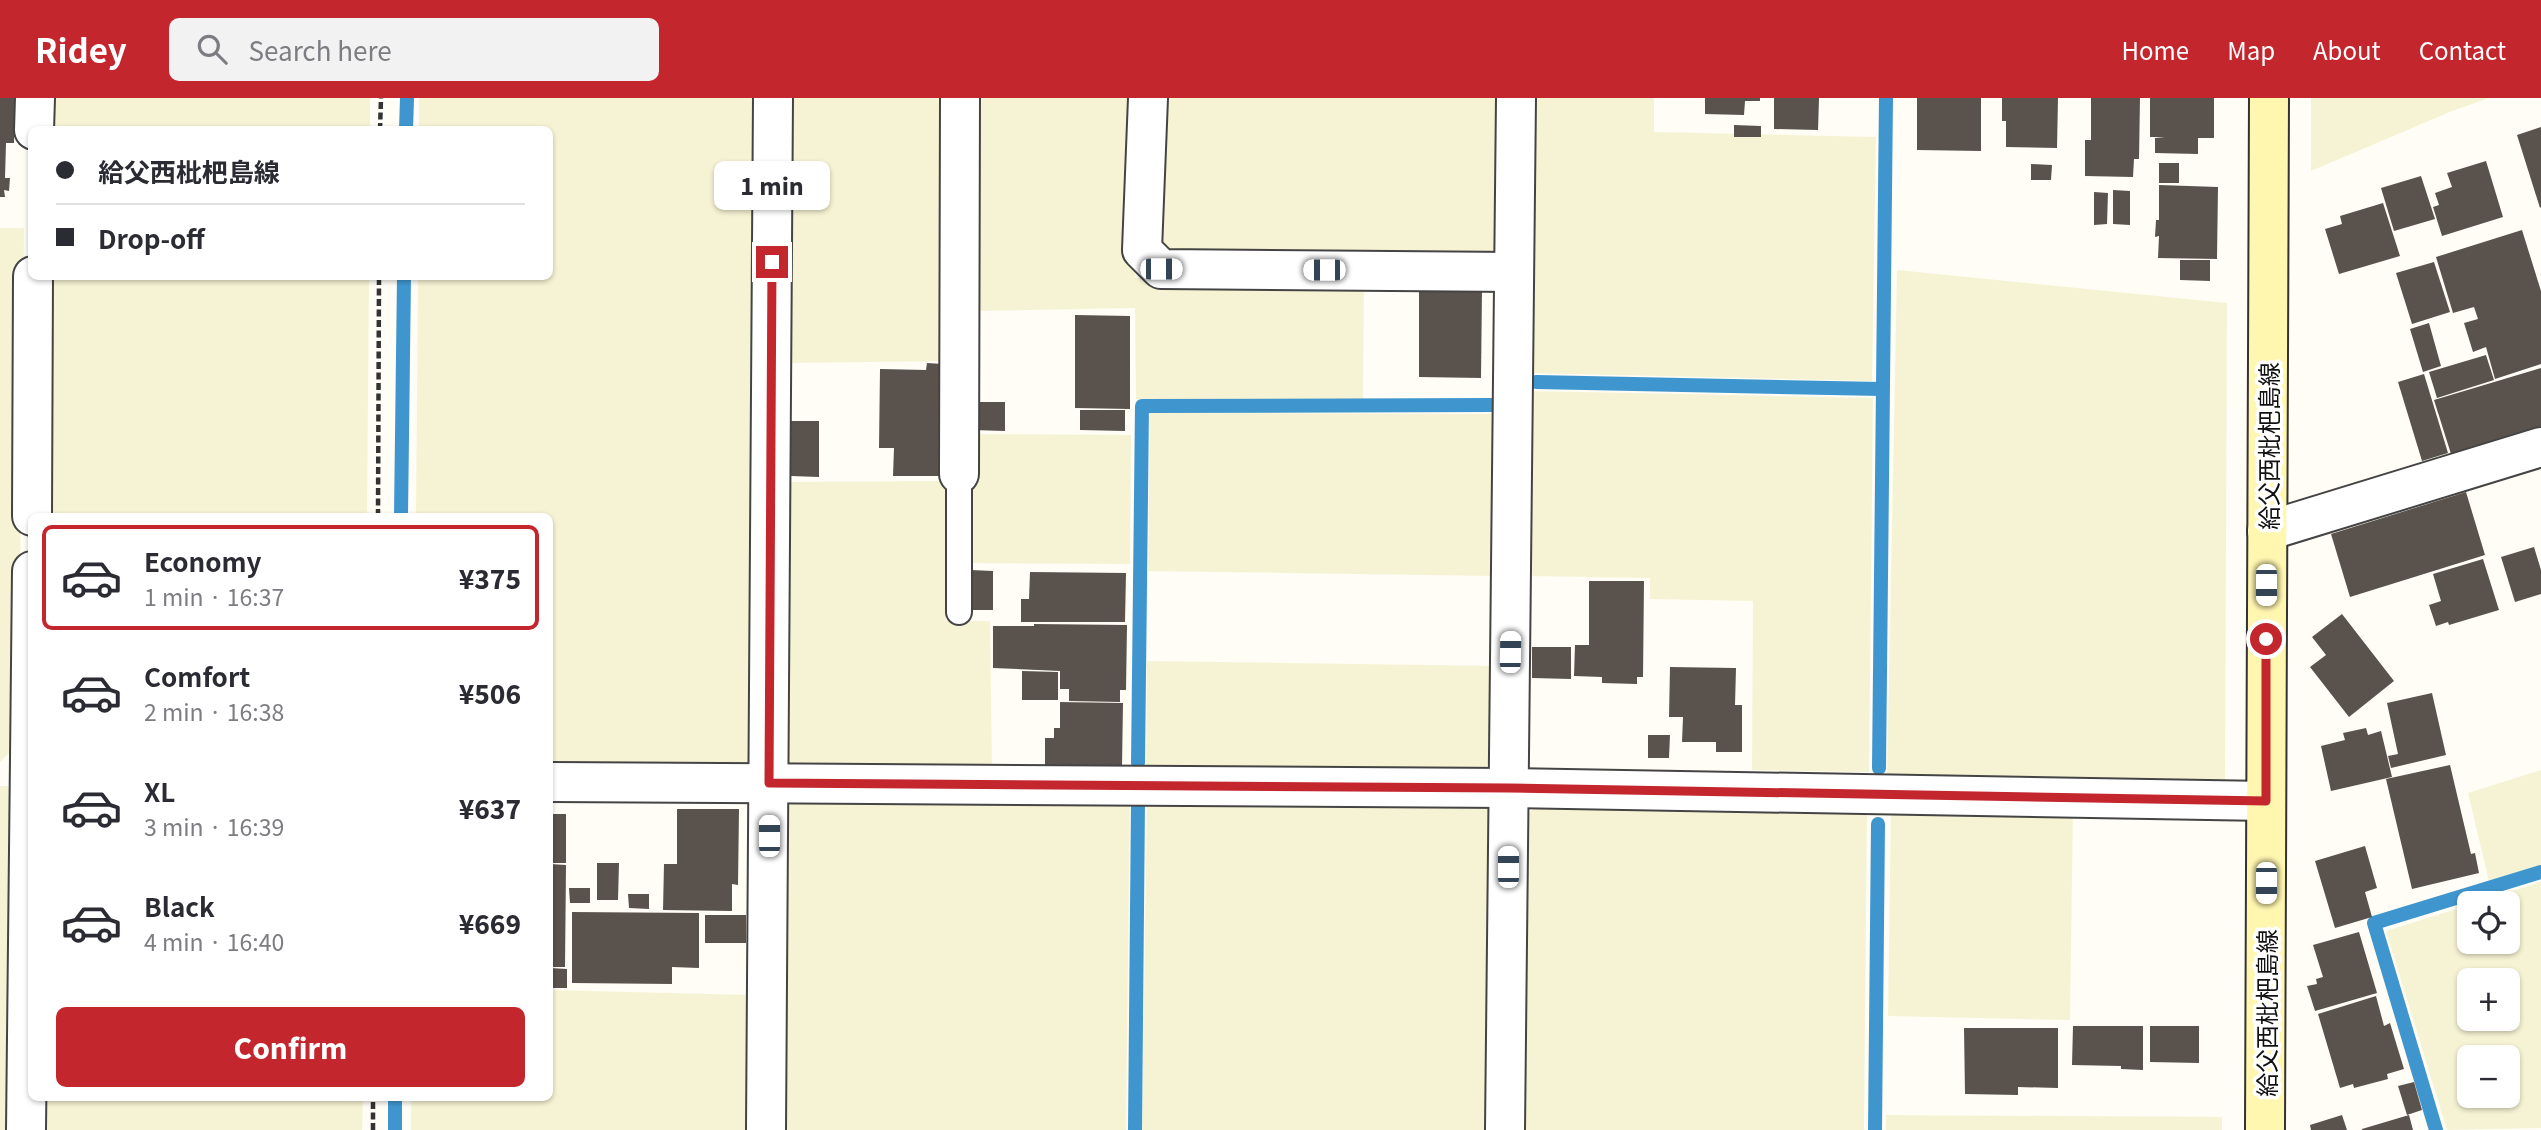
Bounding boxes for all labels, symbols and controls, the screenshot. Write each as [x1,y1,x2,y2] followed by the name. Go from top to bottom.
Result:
[169,18,659,81] search box
[35,25,127,73] text: Ridey
[193,30,231,68] icon: search
[249,31,392,68] text: Search here
[2122,32,2189,67] text: Home
[2227,32,2275,67] text: Map
[2313,32,2381,67] text: About
[2419,32,2506,67] text: Contact
[98,152,280,189] text: 給父西枇杷島線
[714,160,830,209] callout: 1 min
[740,168,804,202] text: 1 min
[98,219,205,256] text: Drop-off
[756,246,788,278] route end
[1141,259,1183,280] car
[1304,260,1346,281] car
[2250,362,2285,530] street label: 給父西枇杷島線
[144,542,262,579] text: Economy
[60,546,123,609] icon: car
[459,559,521,596] text: ¥375
[2256,564,2277,606] car
[144,579,284,613] text: 1 min · 16:37
[2250,623,2282,655] route start
[1500,631,1521,673] car
[144,657,250,694] text: Comfort
[60,661,123,724] icon: car
[459,674,521,711] text: ¥506
[144,694,284,728] text: 2 min · 16:38
[144,772,175,809] text: XL
[60,776,123,839] icon: car
[459,789,521,826] text: ¥637
[144,809,284,843] text: 3 min · 16:39
[759,815,780,857] car
[1498,846,1519,888] car
[2256,862,2277,904] car
[144,887,215,924] text: Black
[60,891,123,954] icon: car
[2457,891,2520,1108] map controls
[2457,891,2520,954] button: locate
[459,904,521,941] text: ¥669
[144,924,284,958] text: 4 min · 16:40
[2248,929,2283,1097] street label: 給父西枇杷島線
[2457,968,2520,1031] button: +
[56,1007,525,1087] button: Confirm
[2457,1045,2520,1108] button: −

